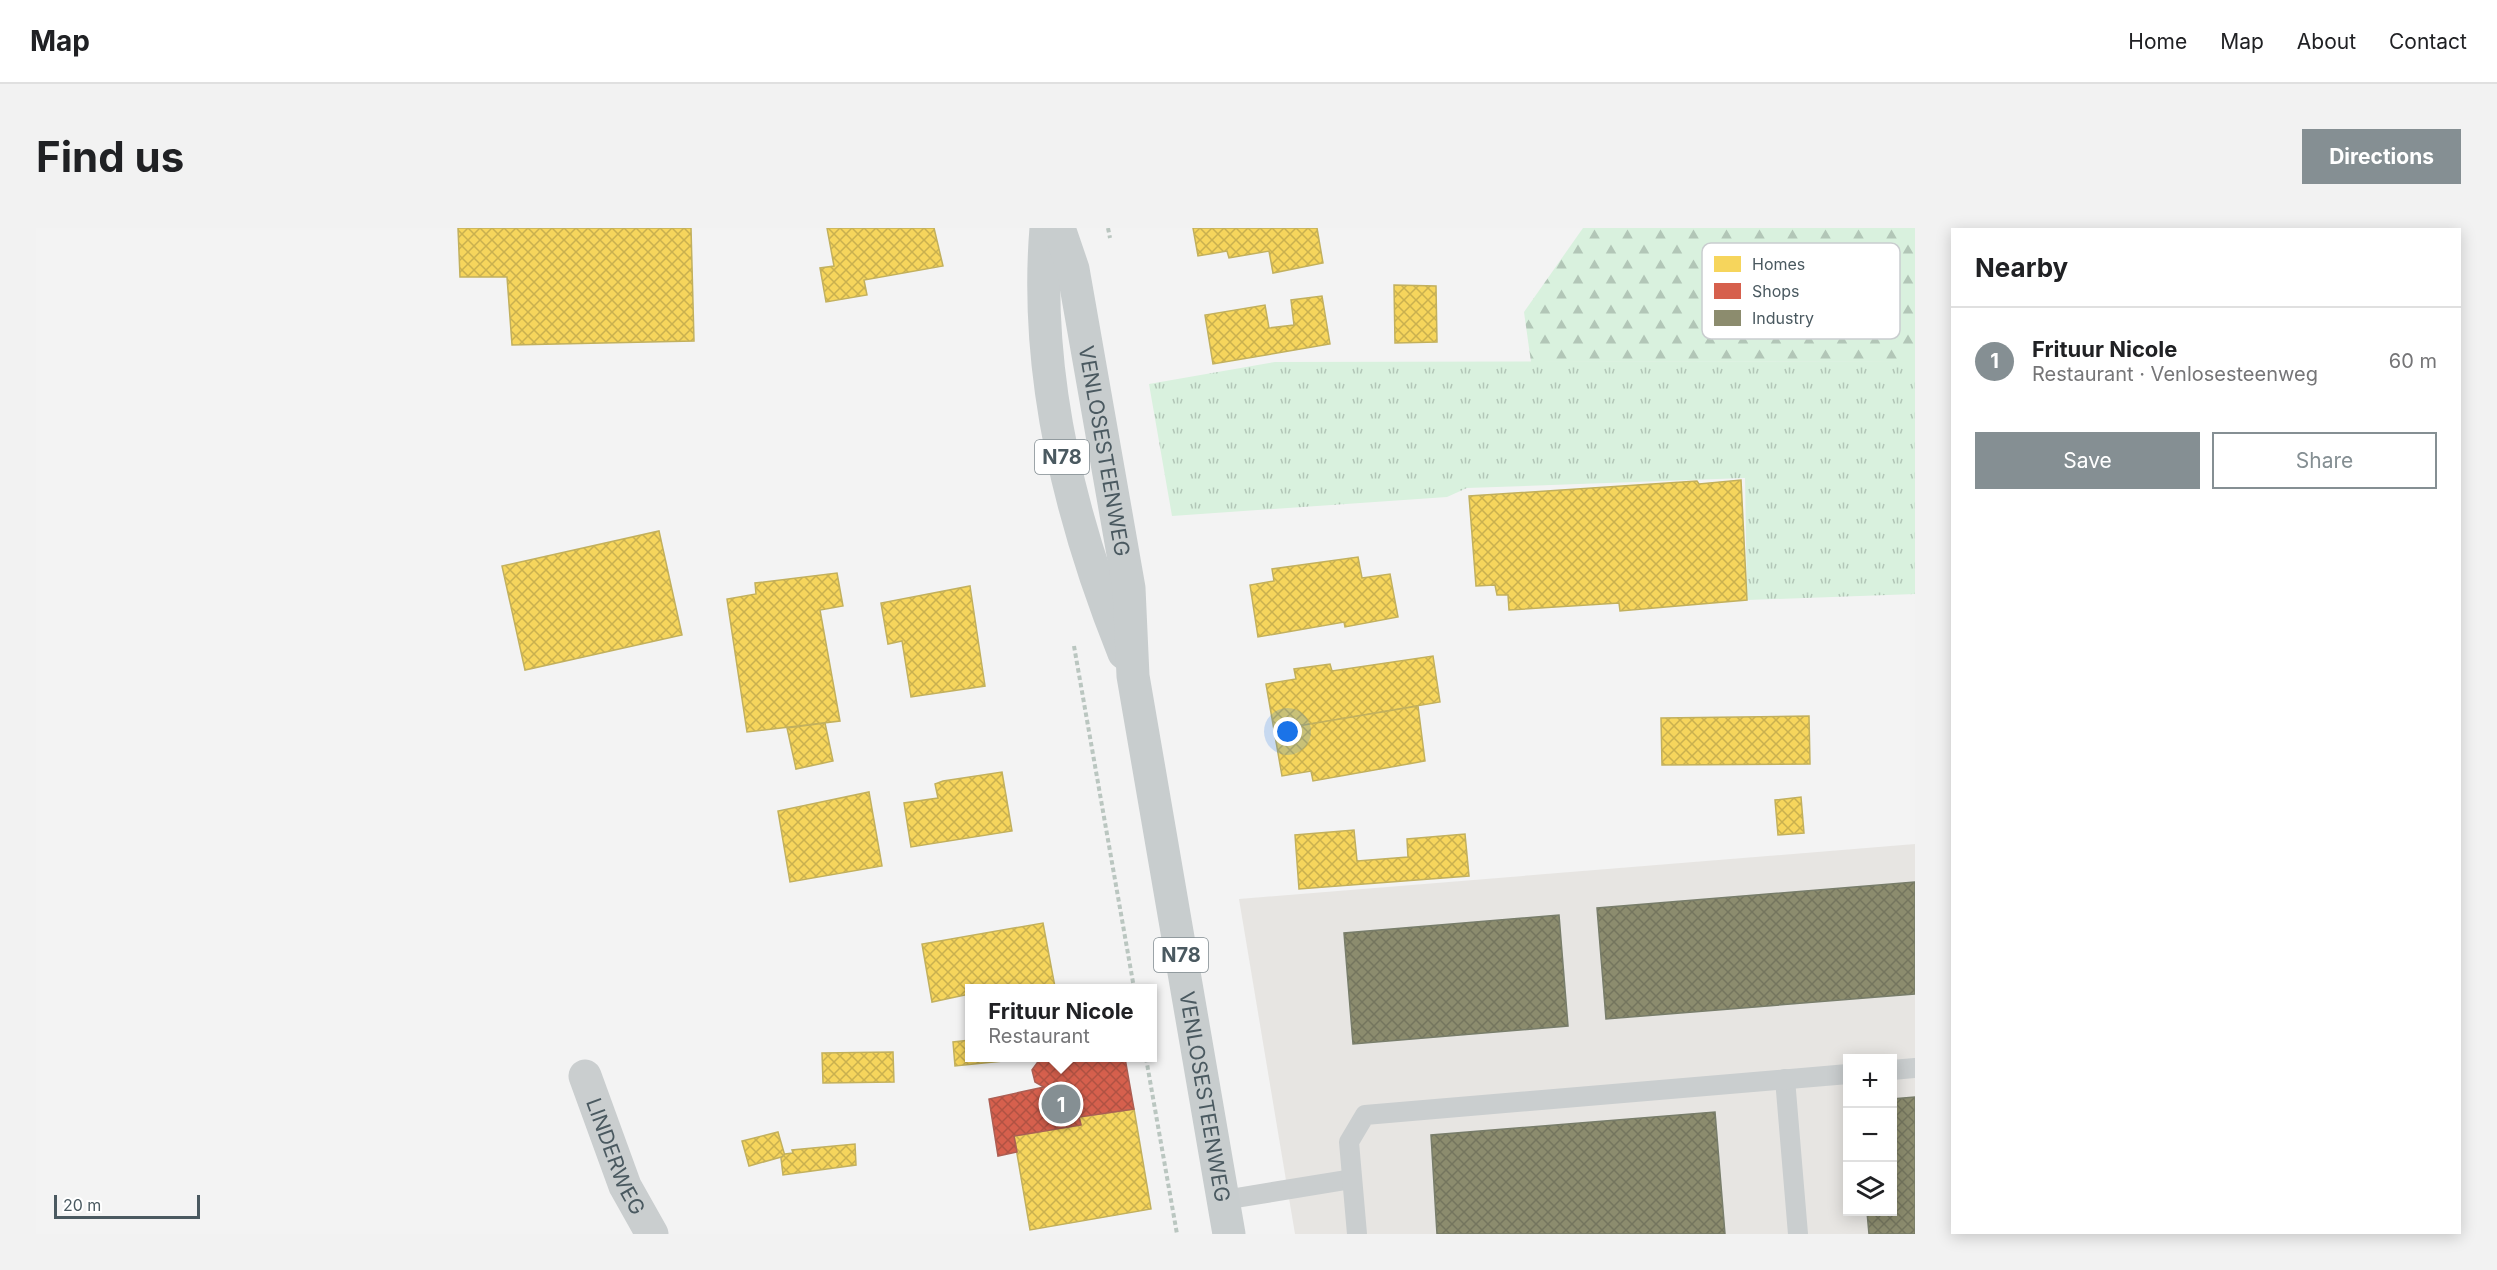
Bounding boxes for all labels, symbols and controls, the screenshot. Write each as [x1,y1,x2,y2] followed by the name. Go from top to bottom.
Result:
[30,24,90,58] text: Map
[2128,29,2187,54] text: Home
[2220,29,2264,54] text: Map
[2297,29,2356,54] text: About
[2389,29,2467,54] text: Contact
[2302,129,2461,184] button: Directions
[36,131,184,182] text: Find us
[1702,243,1900,339] legend
[1975,252,2068,283] text: Nearby
[1752,254,1805,274] text: Homes
[1752,281,1800,301] text: Shops
[1752,308,1814,328] text: Industry
[2032,336,2177,362] text: Frituur Nicole
[1074,344,1136,558] street label: VENLOSESTEENWEG
[1990,349,1999,373] text: 1
[2389,349,2437,373] text: 60 m
[2032,362,2318,386] text: Restaurant · Venlosesteenweg
[1975,432,2200,489] button: Save
[2212,432,2437,489] button: Share
[1035,440,1089,474] road number: N78
[1273,717,1302,746] your location
[1154,938,1208,972] road number: N78
[965,984,1157,1062] popup
[1175,989,1236,1204] street label: VENLOSESTEENWEG
[988,998,1134,1024] text: Frituur Nicole
[988,1024,1090,1048] text: Restaurant
[1843,1054,1897,1216] map controls
[1843,1054,1897,1108] button: +
[1042,1082,1080,1126] pin: 1
[582,1094,651,1219] street label: LINDERWEG
[1843,1108,1897,1162] button: −
[1843,1162,1897,1216] button: layers
[54,1192,200,1220] scale bar
[63,1195,101,1215] text: 20 m

